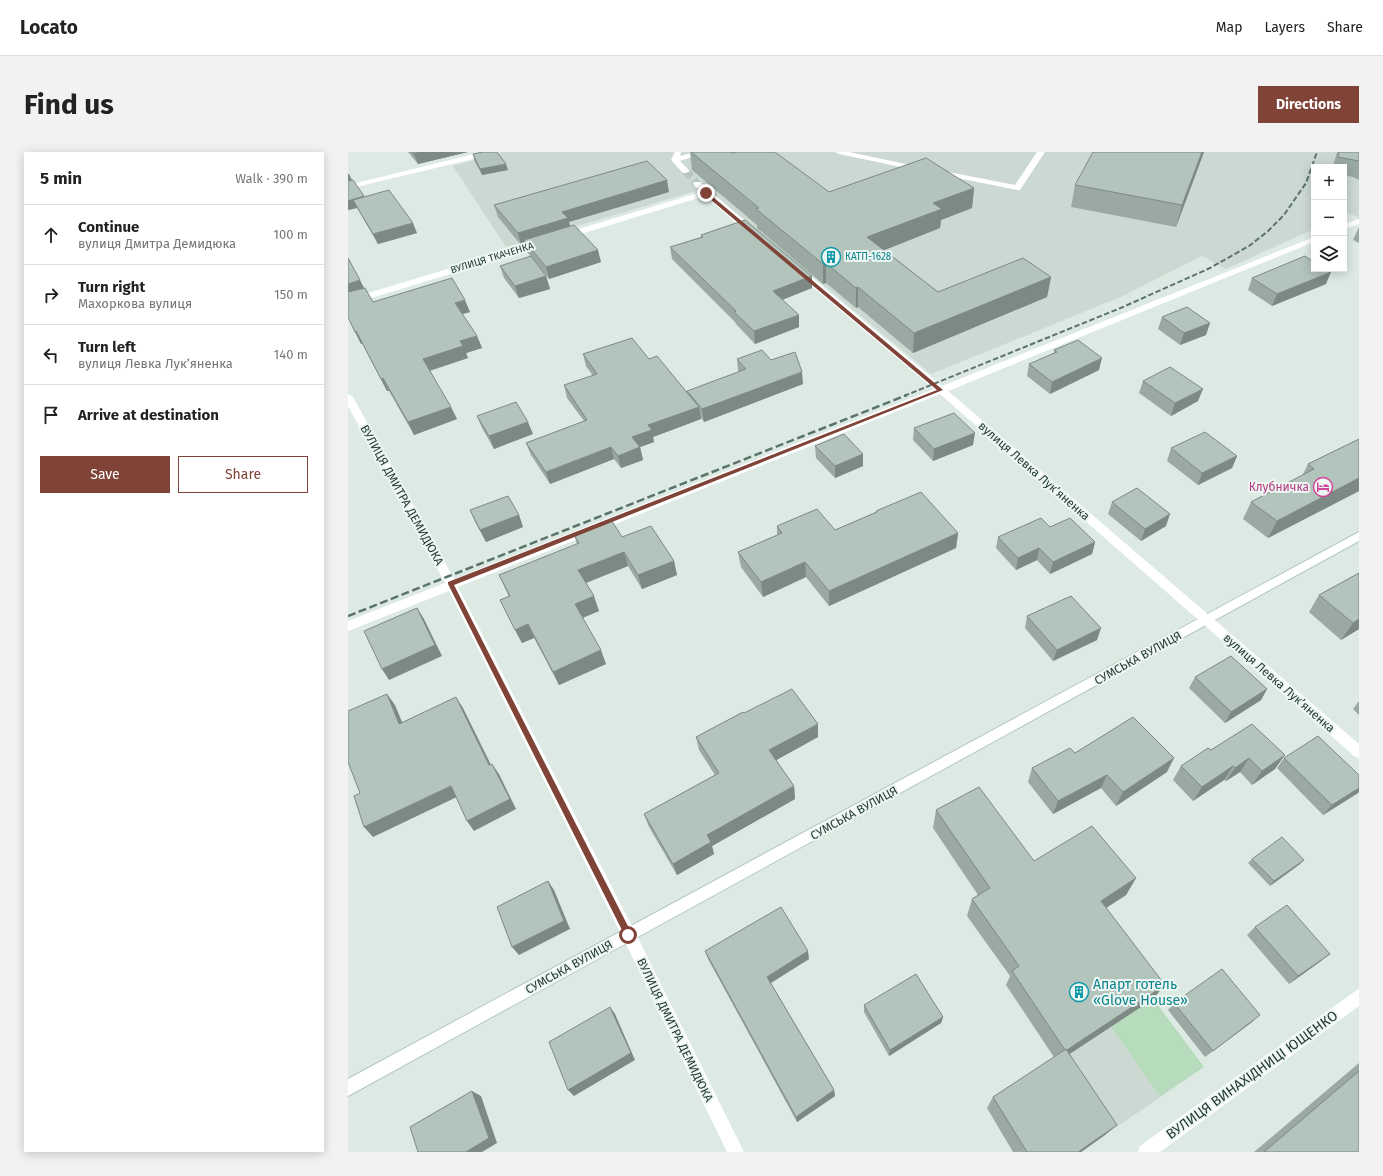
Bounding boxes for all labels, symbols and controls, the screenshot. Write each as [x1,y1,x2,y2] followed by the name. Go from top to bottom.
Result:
[20,16,78,39] text: Locato
[1216,19,1242,36] text: Map
[1264,19,1305,36] text: Layers
[1327,19,1363,36] text: Share
[1258,86,1359,123] button: Directions
[24,88,114,121] text: Find us
[1311,164,1347,272] map controls
[1311,164,1347,200] button: +
[40,168,82,189] text: 5 min
[235,171,308,186] text: Walk · 390 m
[697,184,715,202] route end
[1311,200,1347,236] button: −
[78,218,139,236] text: Continue
[40,224,62,246] icon: ahead
[273,227,308,242] text: 100 m
[78,236,236,251] text: вулиця Дмитра Демидюка
[1311,236,1347,272] button: layers
[449,240,535,276] street label: ВУЛИЦЯ ТКАЧЕНКА
[820,246,842,268] building icon: КАТП-1628
[845,251,892,263] place label: КАТП-1628
[78,278,145,296] text: Turn right
[40,284,62,306] icon: right
[274,287,308,302] text: 150 m
[78,296,192,311] text: Махоркова вулиця
[78,338,136,356] text: Turn left
[40,344,62,366] icon: left
[274,347,308,362] text: 140 m
[78,356,233,371] text: вулиця Левка Лукʼяненка
[40,404,62,426] icon: arrive
[78,406,219,424] text: Arrive at destination
[975,419,1093,523] street label: вулиця Левка Лукʼяненка
[357,422,447,568] street label: ВУЛИЦЯ ДМИТРА ДЕМИДЮКА
[40,456,170,493] button: Save
[178,456,308,493] button: Share
[1312,476,1334,498] hotel icon: Клубничка
[1249,480,1309,494] place label: Клубничка
[1092,628,1184,688] street label: СУМСЬКА ВУЛИЦЯ
[1220,631,1338,735] street label: вулиця Левка Лукʼяненка
[808,783,900,843] street label: СУМСЬКА ВУЛИЦЯ
[619,926,637,944] route start
[523,937,615,997] street label: СУМСЬКА ВУЛИЦЯ
[634,956,716,1104] street label: ВУЛИЦЯ ДМИТРА ДЕМИДЮКА
[1093,976,1188,1009] place label: Апарт готель «Glove House»
[1068,981,1090,1003] building icon: Апарт готель «Glove House»
[1163,1007,1341,1143] street label: ВУЛИЦЯ ВИНАХІДНИЦІ ЮЩЕНКО

